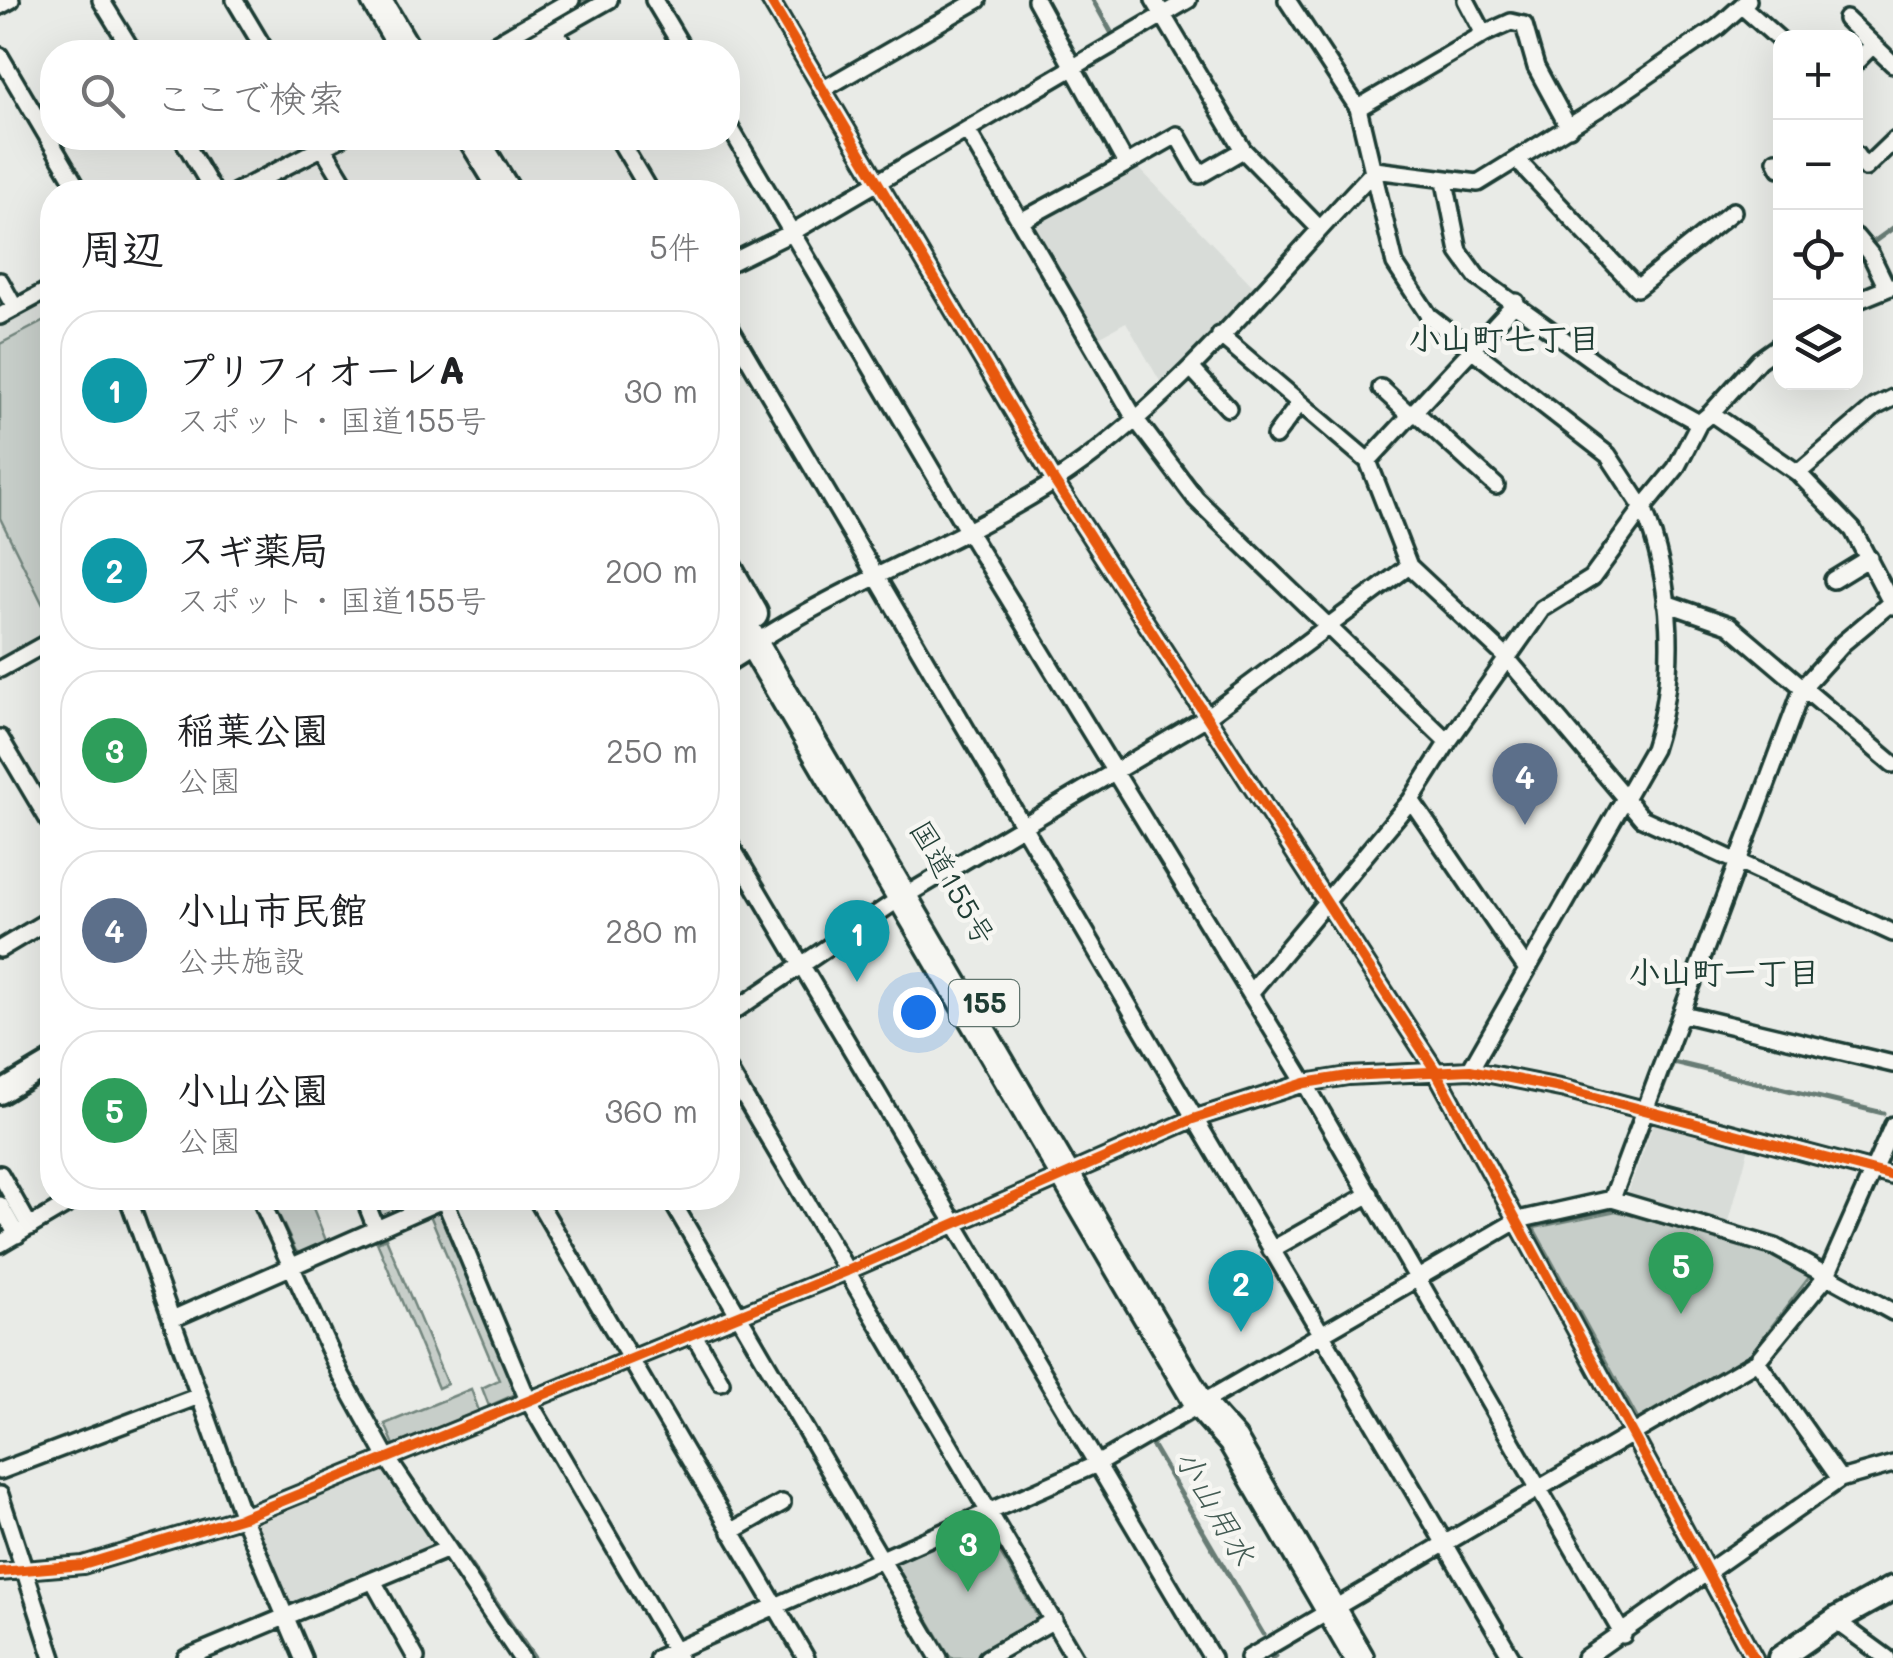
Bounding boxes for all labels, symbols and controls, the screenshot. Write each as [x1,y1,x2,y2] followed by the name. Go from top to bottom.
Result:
[1773,30,1863,390] map controls
[1773,30,1863,120] button: +
[40,40,740,150] search box
[75,68,130,123] icon: search
[155,72,345,122] text: ここで検索
[1773,120,1863,210] button: −
[1773,210,1863,300] button: locate
[80,220,164,275] text: 周辺
[649,225,700,267] text: 5件
[1773,300,1863,390] button: layers
[1408,316,1600,358] district label: 小山町七丁目
[177,344,465,394] text: プリフィオーレA
[107,369,122,411] text: 1
[624,369,698,411] text: 30 m
[177,398,487,440] text: スポット · 国道155号
[177,524,329,574] text: スギ薬局
[106,549,123,591] text: 2
[605,549,698,591] text: 200 m
[177,578,487,620] text: スポット · 国道155号
[177,704,329,754] text: 稲葉公園
[105,729,124,771] text: 3
[606,729,698,771] text: 250 m
[1492,742,1558,825] pin: 4
[177,758,241,800] text: 公園
[902,812,1006,952] street label: 国道155号
[177,884,367,934] text: 小山市民館
[824,900,890,982] pin: 1
[104,909,125,951] text: 4
[605,909,698,951] text: 280 m
[177,938,305,980] text: 公共施設
[1628,950,1820,992] district label: 小山町一丁目
[949,980,1019,1026] road number: 155
[893,987,944,1038] your location
[177,1064,329,1114] text: 小山公園
[105,1089,124,1131] text: 5
[604,1089,698,1131] text: 360 m
[177,1118,241,1160] text: 公園
[1648,1232,1714,1314] pin: 5
[1208,1250,1274,1332] pin: 2
[1167,1440,1267,1572] water label: 小山用水
[936,1510,1000,1592] pin: 3

